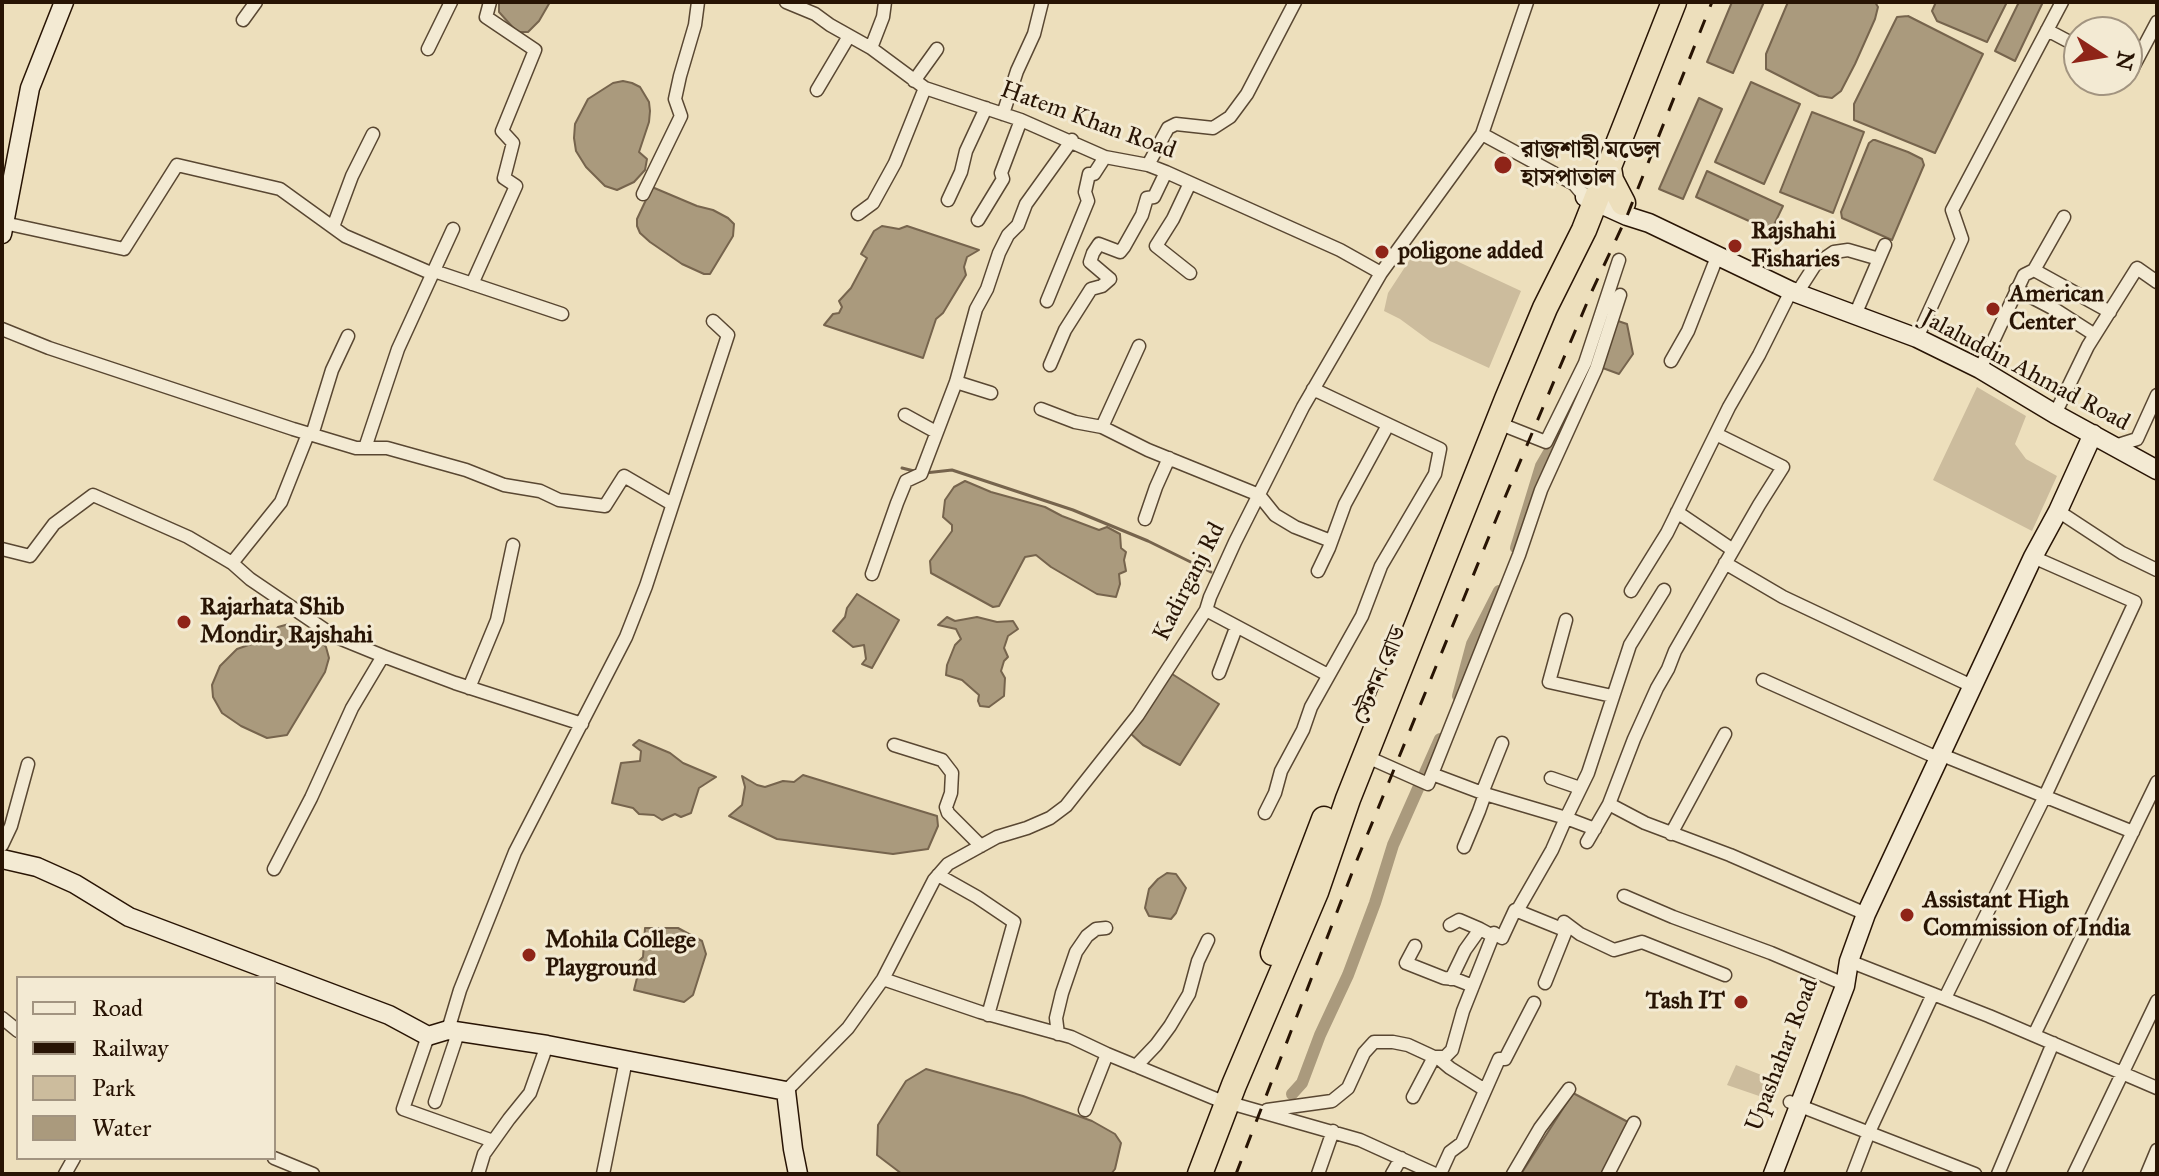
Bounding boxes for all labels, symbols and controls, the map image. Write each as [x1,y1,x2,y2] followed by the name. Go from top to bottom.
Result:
[2063,16,2143,96] north arrow
[2110,49,2140,73] text: N
[996,76,1180,166] street label: Hatem Khan Road
[1521,137,1660,193] place label: রাজশাহী মডেল হাসপাতাল
[1492,154,1514,176] marker: রাজশাহী মডেল হাসপাতাল
[1751,218,1840,274] place label: Rajshahi Fisharies
[1726,237,1744,255] marker: Rajshahi Fisharies
[1398,238,1543,266] place label: poligone added
[1373,243,1391,261] marker: poligone added
[2009,281,2104,337] place label: American Center
[1984,300,2002,318] marker: American Center
[1916,304,2134,438] street label: Jalaluddin Ahmad Road
[1148,518,1232,646] street label: Kadirganj Rd
[200,594,373,650] place label: Rajarhata Shib Mondir, Rajshahi
[175,613,193,631] marker: Rajarhata Shib Mondir, Rajshahi
[1348,622,1414,730] street label: স্টেশন রোড
[1923,887,2130,943] place label: Assistant High Commission of India
[1898,906,1916,924] marker: Assistant High Commission of India
[545,927,696,983] place label: Mohila College Playground
[520,946,538,964] marker: Mohila College Playground
[1741,974,1825,1136] street label: Upashahar Road
[16,976,276,1160] legend
[1646,988,1725,1016] place label: Tash IT
[92,993,143,1023] text: Road
[1732,993,1750,1011] marker: Tash IT
[92,1033,169,1063] text: Railway
[92,1073,135,1103] text: Park
[92,1113,151,1143] text: Water

